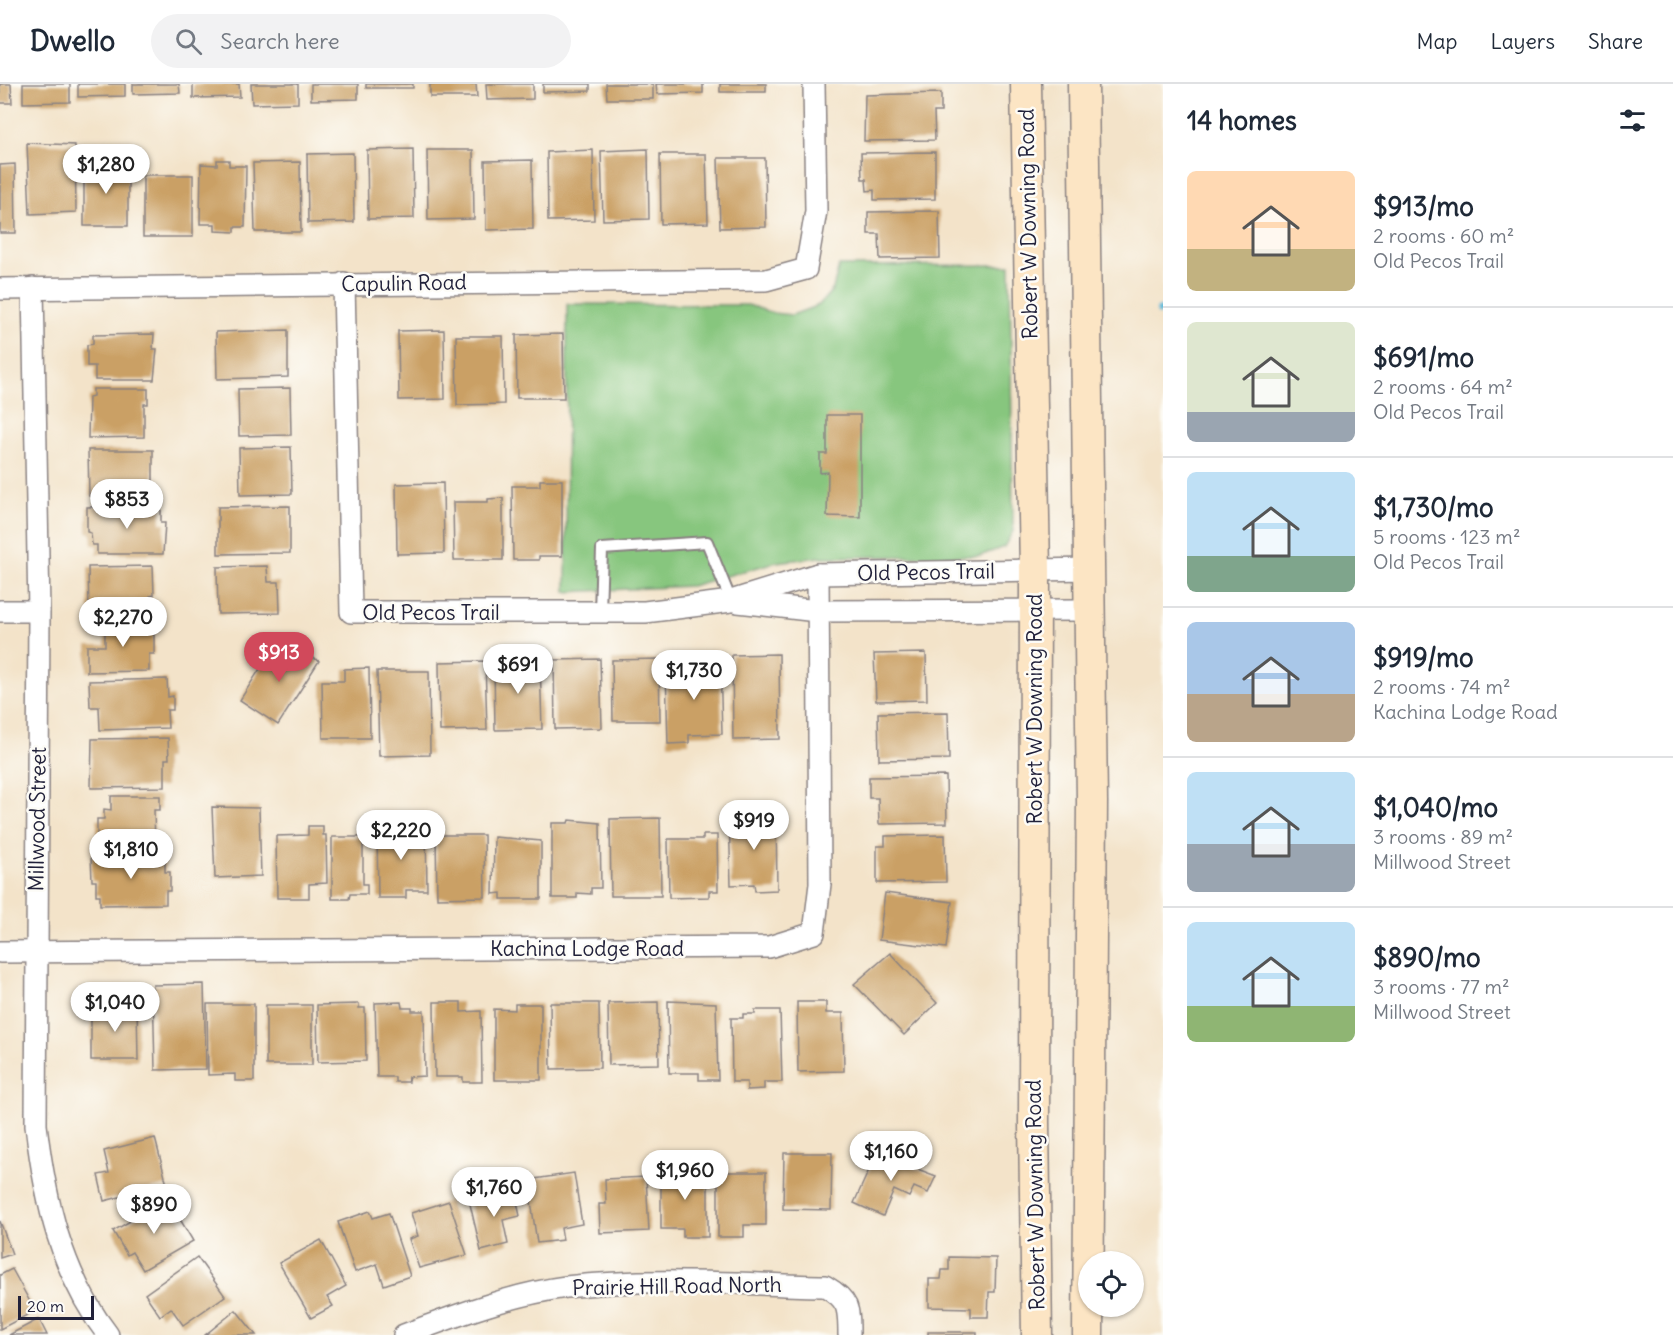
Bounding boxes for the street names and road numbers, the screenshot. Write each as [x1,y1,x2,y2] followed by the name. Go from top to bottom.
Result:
[1012,108,1044,340] street label: Robert W Downing Road
[341,268,467,298] street label: Capulin Road
[857,557,995,587] street label: Old Pecos Trail
[1021,594,1048,824] street label: Robert W Downing Road
[362,599,500,626] street label: Old Pecos Trail
[22,746,52,892] street label: Millwood Street
[490,935,684,962] street label: Kachina Lodge Road
[1019,1079,1051,1311] street label: Robert W Downing Road
[572,1271,782,1301] street label: Prairie Hill Road North

